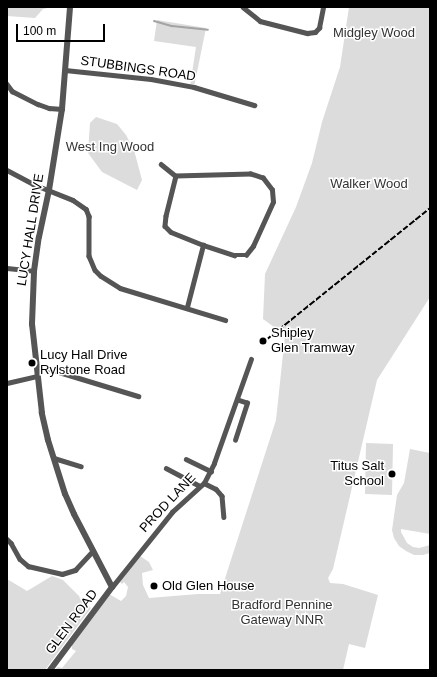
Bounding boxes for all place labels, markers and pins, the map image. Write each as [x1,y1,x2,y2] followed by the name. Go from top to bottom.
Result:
[271,326,355,357] place label: Shipley Glen Tramway
[258,336,268,346] marker: Shipley Glen Tramway
[40,348,127,379] place label: Lucy Hall Drive Rylstone Road
[27,358,37,368] marker: Lucy Hall Drive Rylstone Road
[330,459,384,490] place label: Titus Salt School
[387,469,397,479] marker: Titus Salt School
[162,578,254,594] place label: Old Glen House
[149,581,159,591] marker: Old Glen House

